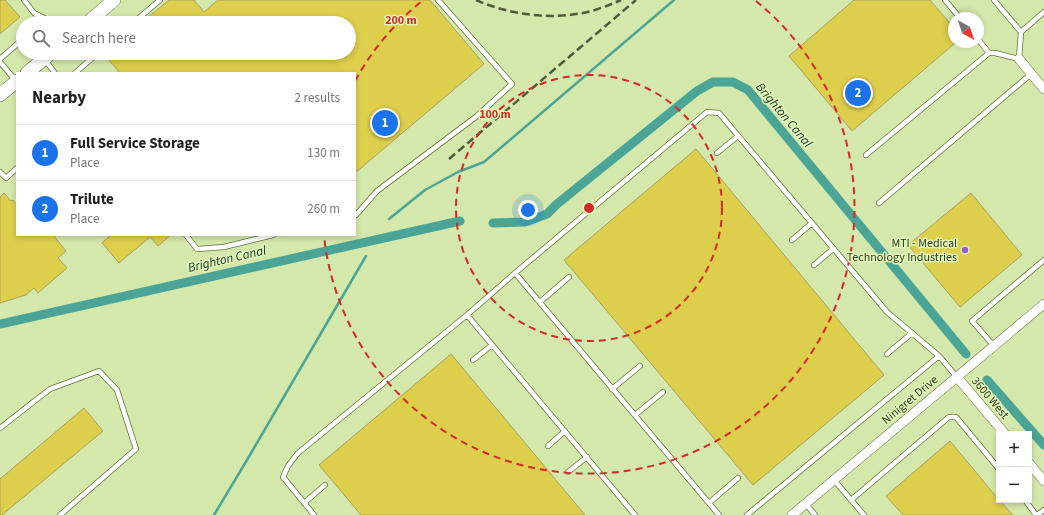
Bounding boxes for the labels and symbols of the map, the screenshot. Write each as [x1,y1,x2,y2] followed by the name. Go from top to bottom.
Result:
[385,12,417,29] text: 200 m
[948,12,984,48] north arrow
[845,78,871,108] pin: 2
[751,79,817,152] water label: Brighton Canal
[479,106,511,123] text: 100 m
[372,108,398,138] pin: 1
[518,200,538,220] your location
[582,201,596,215] centre of rings
[847,235,957,266] place label: MTI - Medical Technology Industries
[186,241,269,277] water label: Brighton Canal
[960,245,970,255] marker: MTI - Medical Technology Industries
[878,371,942,429] street label: Ninigret Drive
[967,373,1013,423] street label: 3600 West

